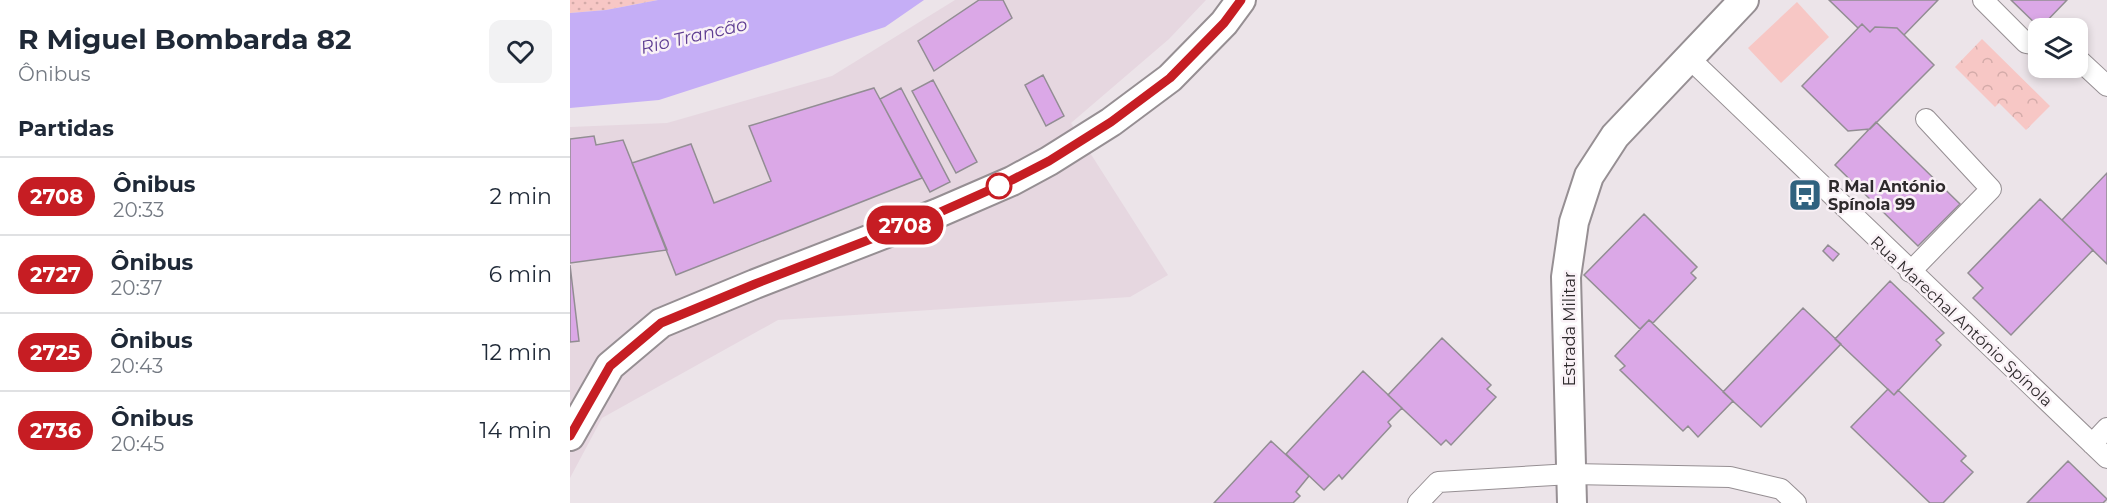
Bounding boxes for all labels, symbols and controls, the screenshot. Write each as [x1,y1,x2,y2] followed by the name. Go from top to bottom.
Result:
[639,13,749,59] water label: Rio Trancão
[2028,18,2088,78] map controls
[2028,18,2088,78] button: layers
[489,20,552,83] button: heart
[18,22,351,56] text: R Miguel Bombarda 82
[18,62,90,86] text: Ônibus
[18,115,114,142] text: Partidas
[113,171,195,198] text: Ônibus
[986,173,1012,199] unlabelled marker
[1787,177,1823,213] bus stop icon: R Mal António Spínola 99
[1828,177,1946,214] place label: R Mal António Spínola 99
[490,183,552,210] text: 2 min
[30,184,83,209] text: 2708
[113,198,164,222] text: 20:33
[863,206,947,244] line badge: 2708
[878,213,932,238] text: 2708
[1867,232,2057,411] street label: Rua Marechal António Spínola
[111,249,193,276] text: Ônibus
[489,261,552,288] text: 6 min
[30,262,81,287] text: 2727
[1560,272,1579,386] street label: Estrada Militar
[111,276,162,300] text: 20:37
[110,327,193,354] text: Ônibus
[482,339,552,366] text: 12 min
[30,340,80,365] text: 2725
[110,354,163,378] text: 20:43
[111,405,193,432] text: Ônibus
[480,417,552,444] text: 14 min
[30,418,81,443] text: 2736
[111,432,164,456] text: 20:45

